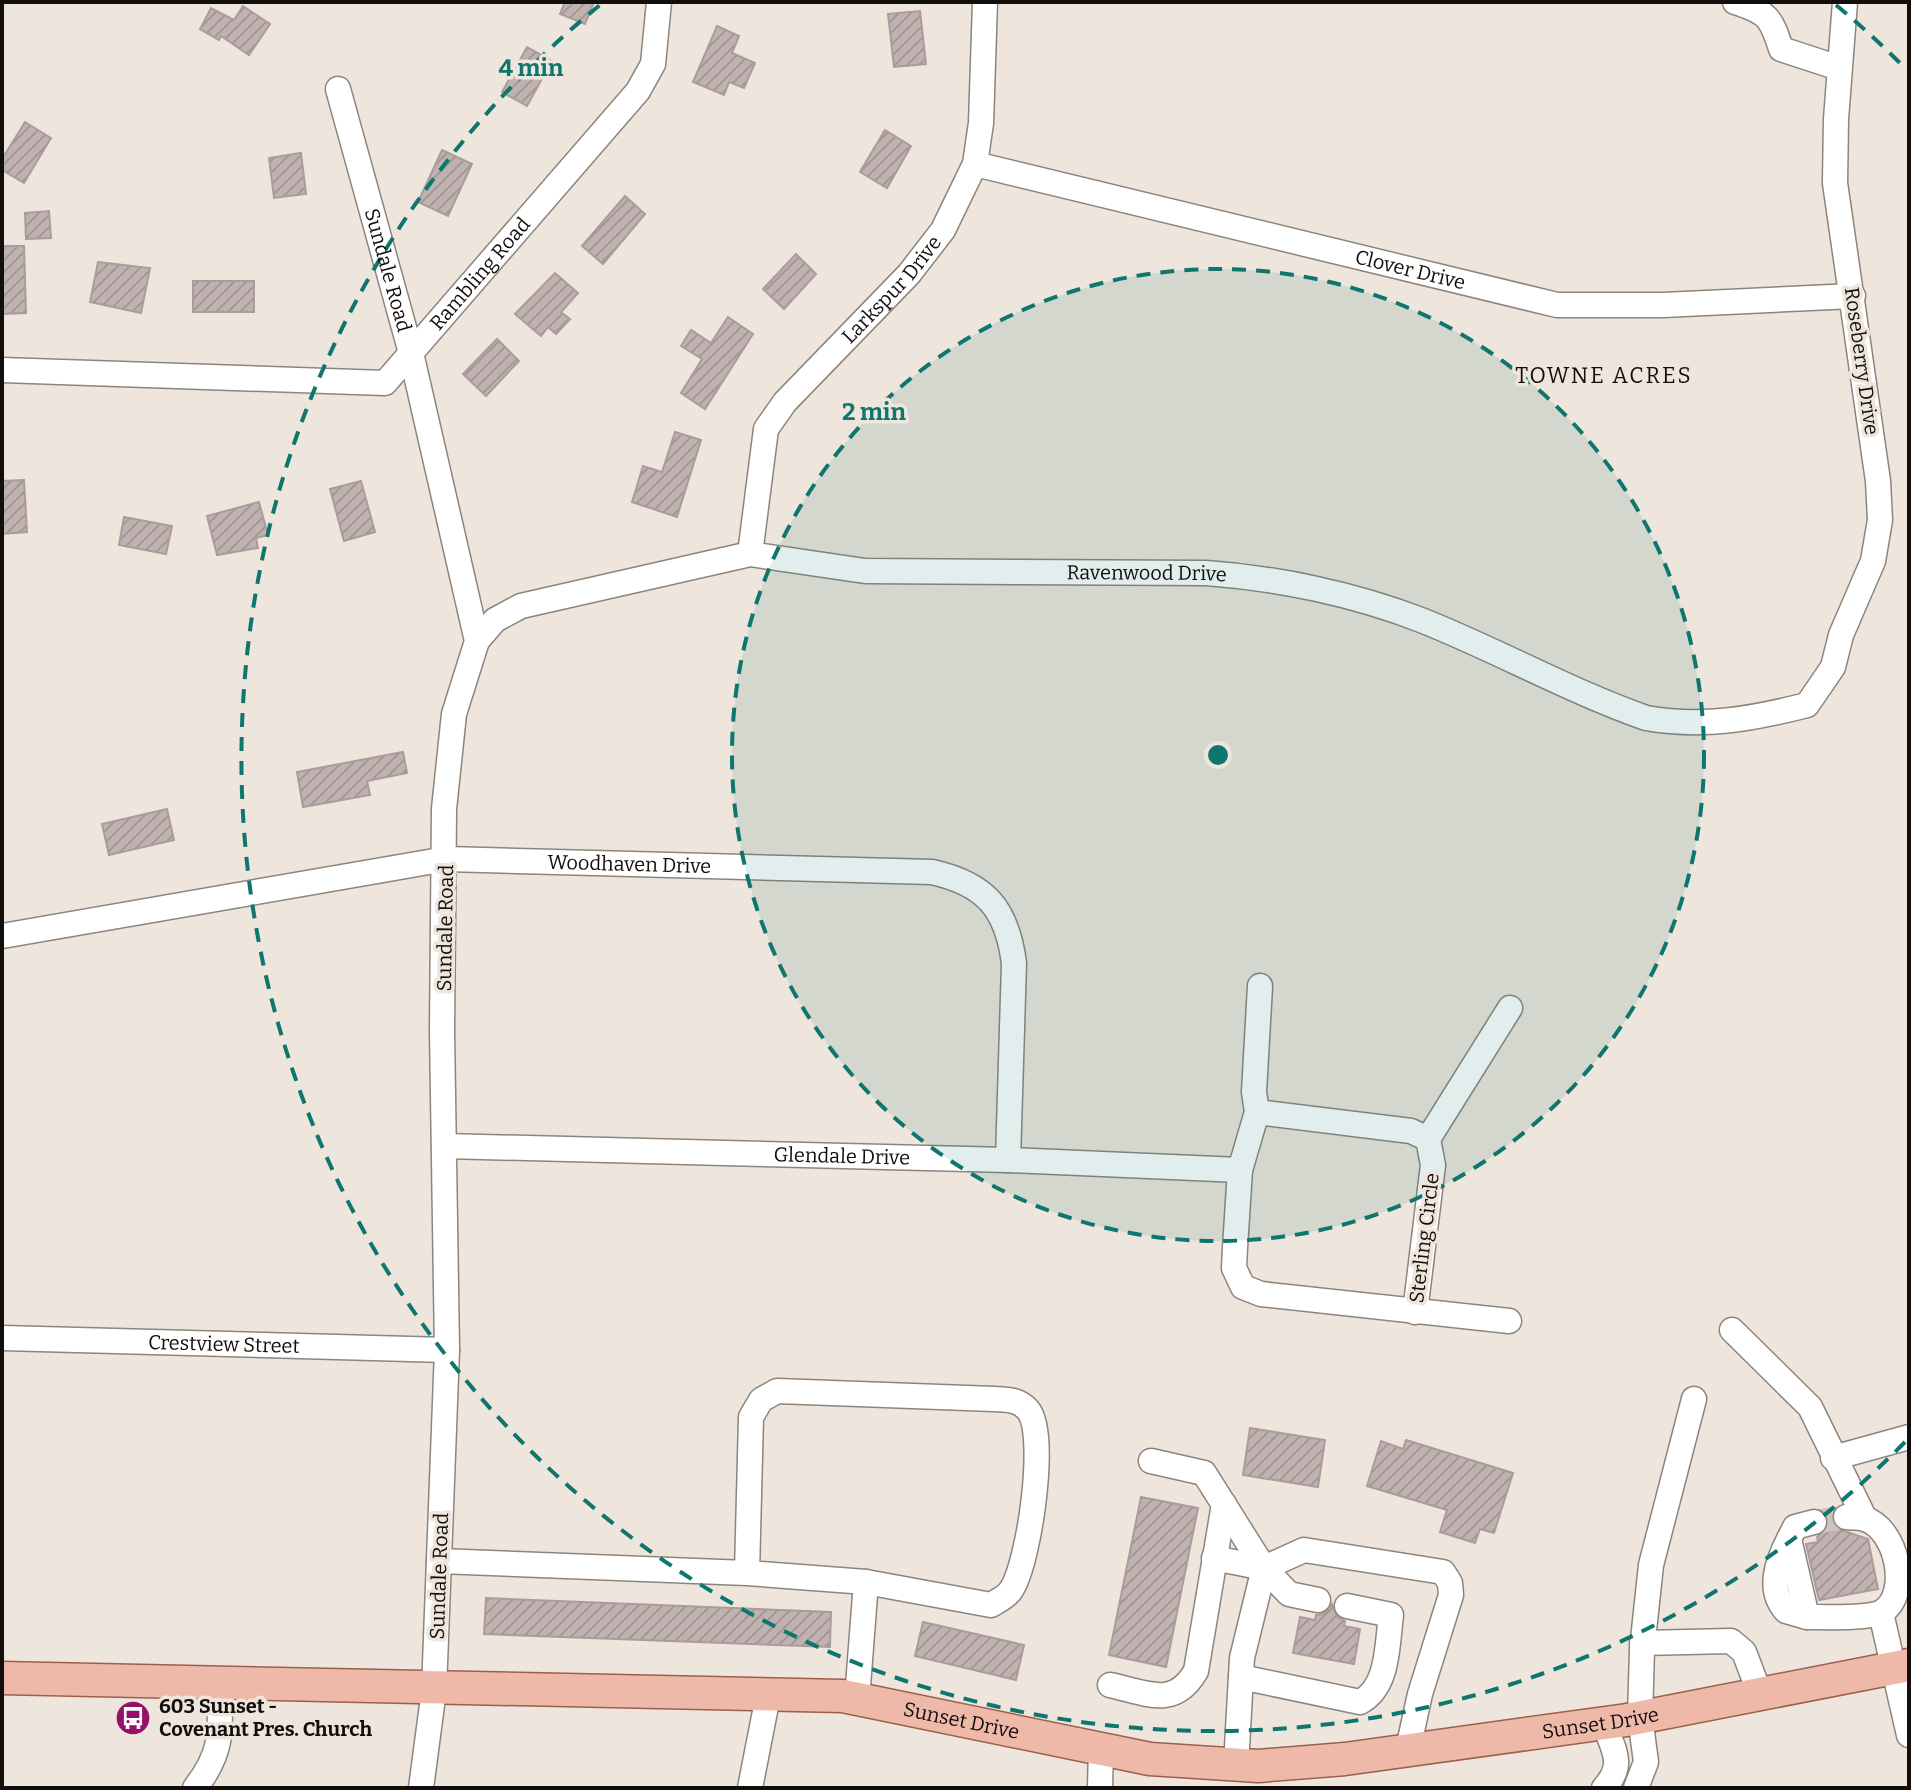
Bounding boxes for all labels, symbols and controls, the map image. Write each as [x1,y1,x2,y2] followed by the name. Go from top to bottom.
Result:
[499,54,564,82] text: 4 min
[360,206,417,335] street label: Sundale Road
[425,212,535,335] street label: Rambling Road
[837,231,946,348] street label: Larkspur Drive
[1353,245,1468,294] street label: Clover Drive
[1840,286,1884,436] street label: Roseberry Drive
[1515,362,1693,389] district label: TOWNE ACRES
[842,398,906,426] text: 2 min
[1066,560,1228,587] street label: Ravenwood Drive
[1204,741,1232,769] centre of rings
[547,850,712,878] street label: Woodhaven Drive
[432,864,458,992] street label: Sundale Road
[773,1142,910,1170] street label: Glendale Drive
[1404,1172,1444,1304] street label: Sterling Circle
[148,1330,300,1358] street label: Crestview Street
[425,1512,453,1640] street label: Sundale Road
[159,1694,372,1741] place label: 603 Sunset - Covenant Pres. Church
[901,1697,1021,1744] street label: Sunset Drive
[114,1699,152,1737] bus stop icon: 603 Sunset - Covenant Pres. Church
[1540,1702,1661,1744] street label: Sunset Drive

